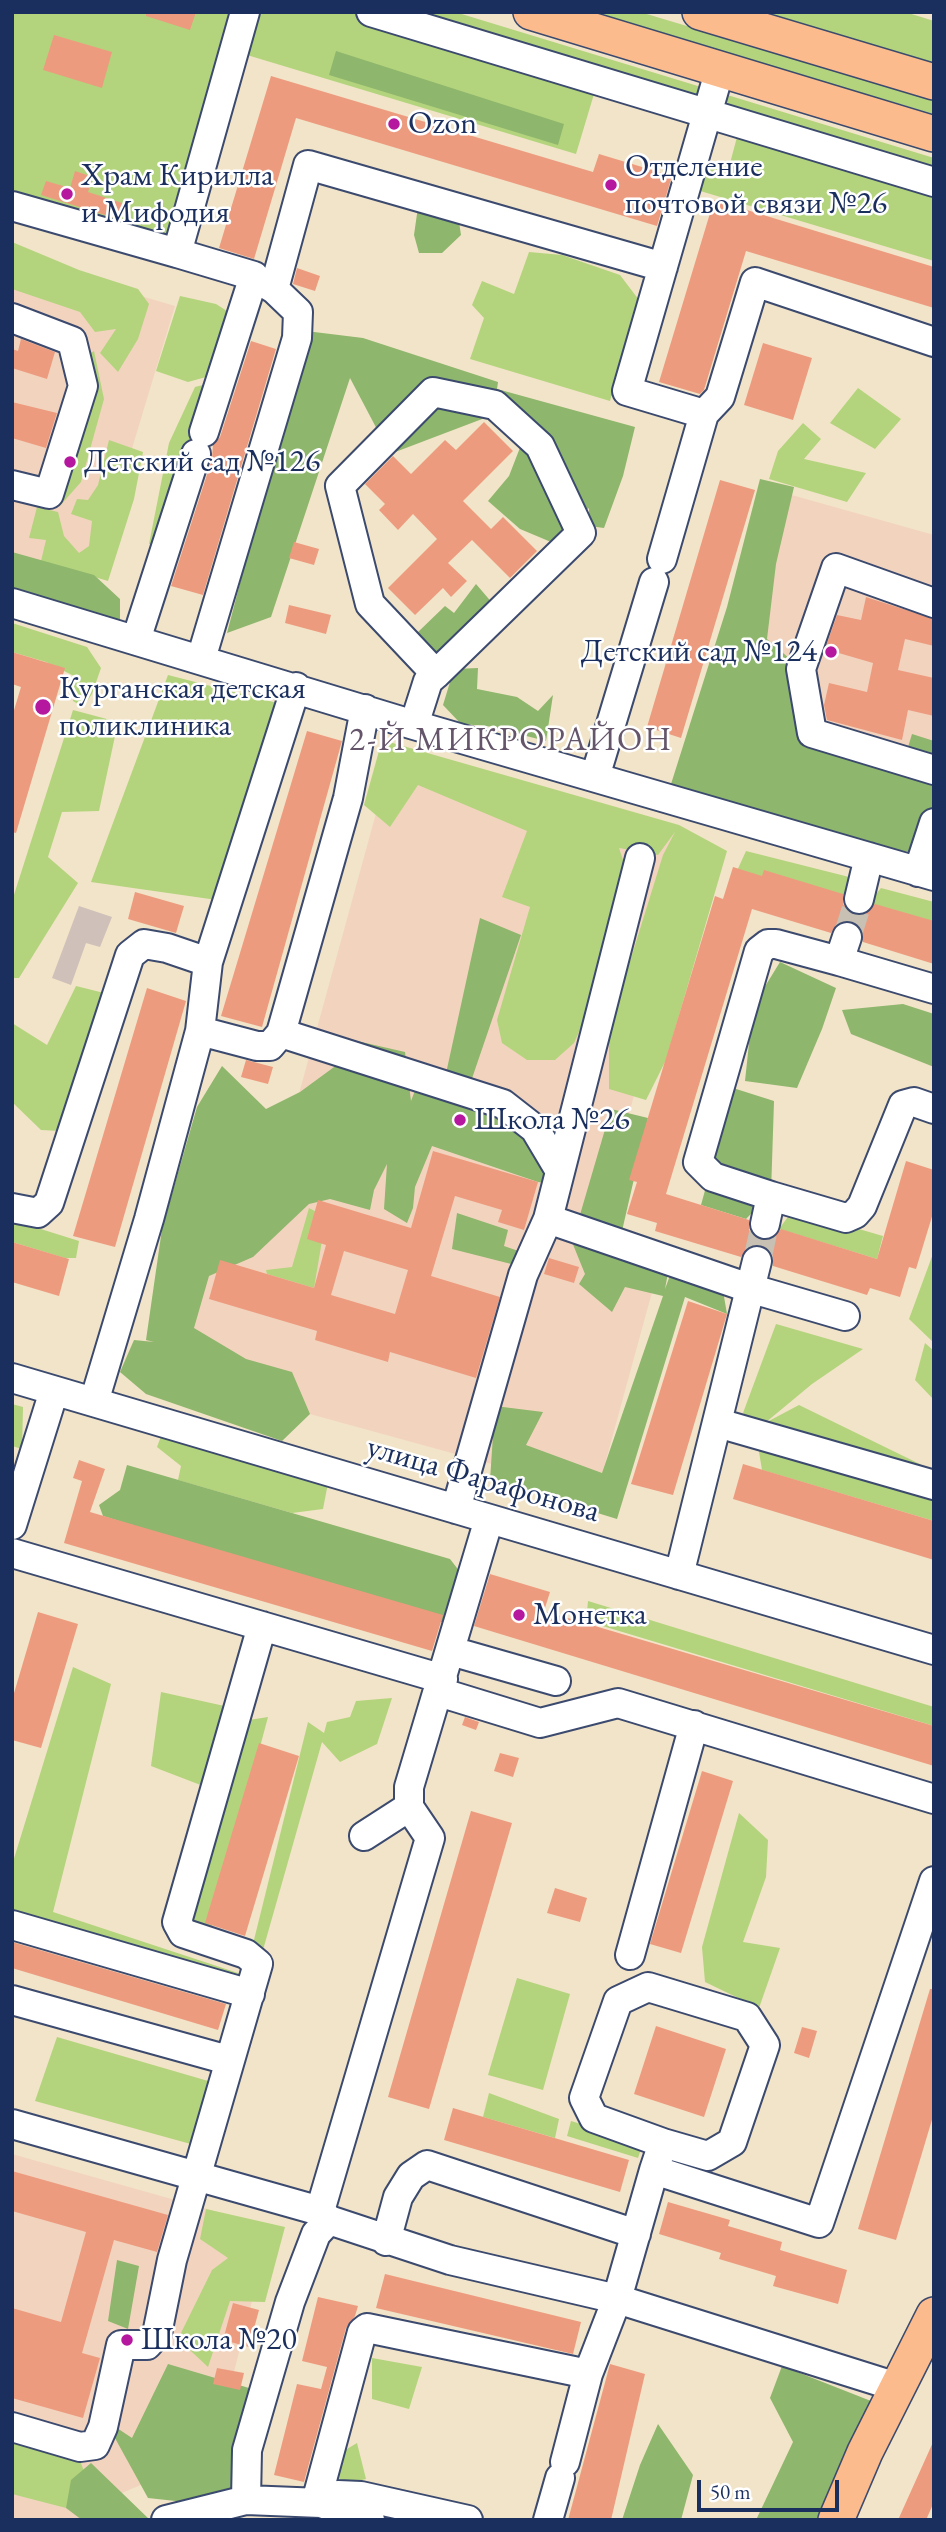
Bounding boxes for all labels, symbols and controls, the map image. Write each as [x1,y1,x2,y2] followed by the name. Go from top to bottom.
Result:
[408,105,477,143] place label: Ozon
[386,116,402,132] marker: Ozon
[625,148,887,223] place label: Отделение почтовой связи №26
[81,157,274,232] place label: Храм Кирилла и Мифодия
[603,177,619,193] marker: Отделение почтовой связи №26
[59,186,75,202] marker: Храм Кирилла и Мифодия
[84,443,320,481] place label: Детский сад №126
[62,454,78,470] marker: Детский сад №126
[581,633,817,671] place label: Детский сад №124
[823,644,839,660] marker: Детский сад №124
[59,670,306,745] place label: Курганская детская поликлиника
[33,697,53,717] marker: Курганская детская поликлиника
[351,721,671,761] district label: 2-Й МИКРОРАЙОН
[474,1101,630,1139] place label: Школа №26
[452,1112,468,1128] marker: Школа №26
[362,1428,604,1532] street label: улица Фарафонова
[533,1596,647,1634] place label: Монетка
[511,1607,527,1623] marker: Монетка
[141,2321,297,2359] place label: Школа №20
[119,2332,135,2348] marker: Школа №20
[701,2466,843,2510] scale bar
[710,2478,751,2505] text: 50 m

